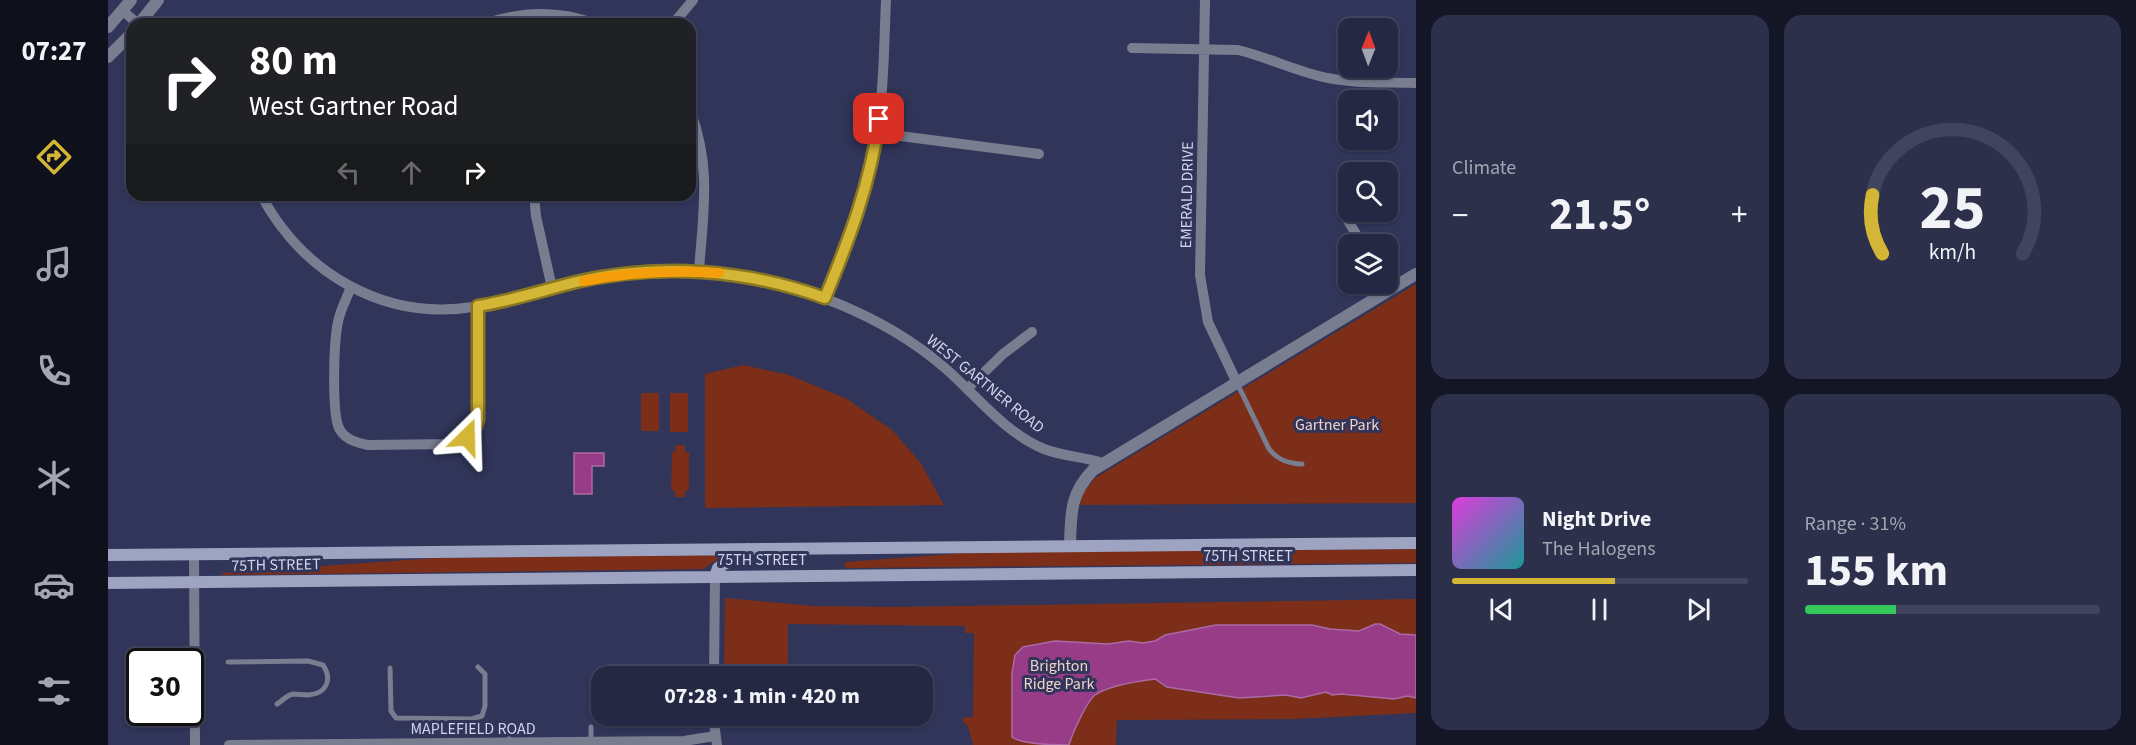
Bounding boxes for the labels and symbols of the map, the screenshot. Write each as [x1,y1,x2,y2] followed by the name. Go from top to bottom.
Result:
[1338,18,1398,78] north arrow
[853,93,904,144] pin
[1175,141,1199,249] street label: EMERALD DRIVE
[922,329,1049,438] street label: WEST GARTNER ROAD
[435,405,499,469] position arrow
[1295,414,1379,436] park label: Gartner Park
[1203,545,1293,567] street label: 75TH STREET
[717,549,807,571] street label: 75TH STREET
[231,553,321,577] street label: 75TH STREET
[126,648,204,726] speed limit sign: 30
[1024,655,1094,695] park label: Brighton Ridge Park
[410,718,536,740] street label: MAPLEFIELD ROAD

